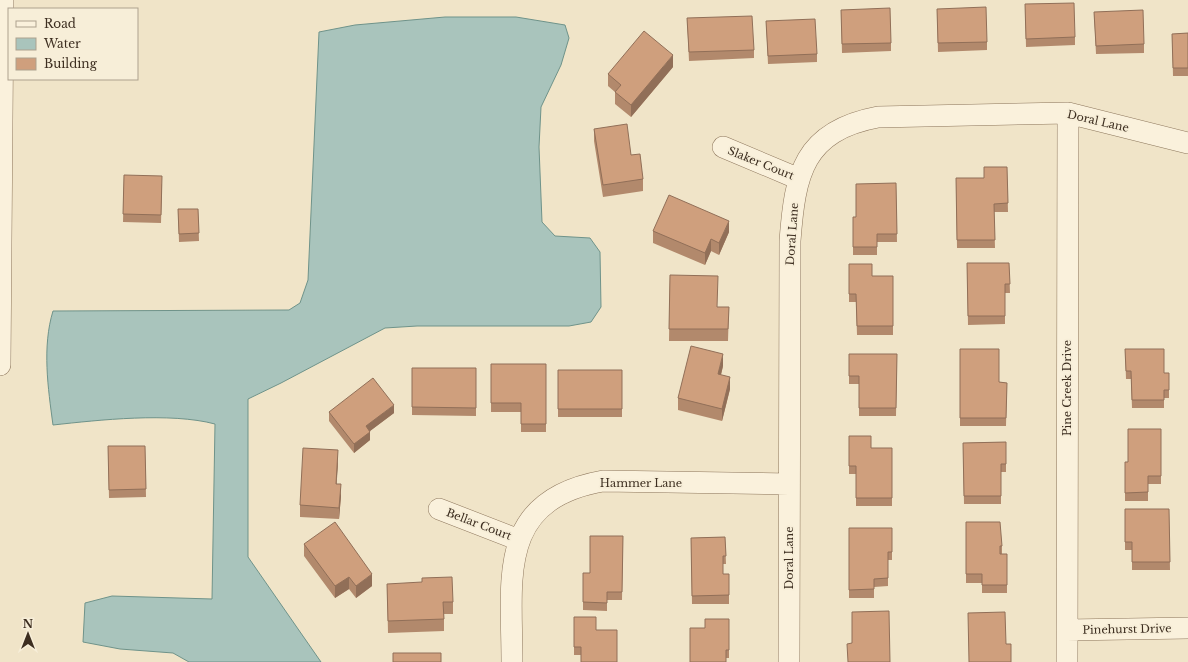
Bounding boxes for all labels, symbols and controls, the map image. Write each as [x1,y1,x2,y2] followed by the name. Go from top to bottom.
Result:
[8,8,138,80] legend
[44,16,76,31] text: Road
[43,36,81,51] text: Water
[44,56,98,71] text: Building
[1066,107,1130,135] street label: Doral Lane
[726,143,797,183] street label: Slaker Court
[783,202,801,266] street label: Doral Lane
[1060,340,1074,436] street label: Pine Creek Drive
[600,476,682,490] street label: Hammer Lane
[444,505,514,543] street label: Bellar Court
[782,527,796,589] street label: Doral Lane
[8,614,48,654] north arrow
[23,617,34,631] text: N
[1082,621,1172,637] street label: Pinehurst Drive

